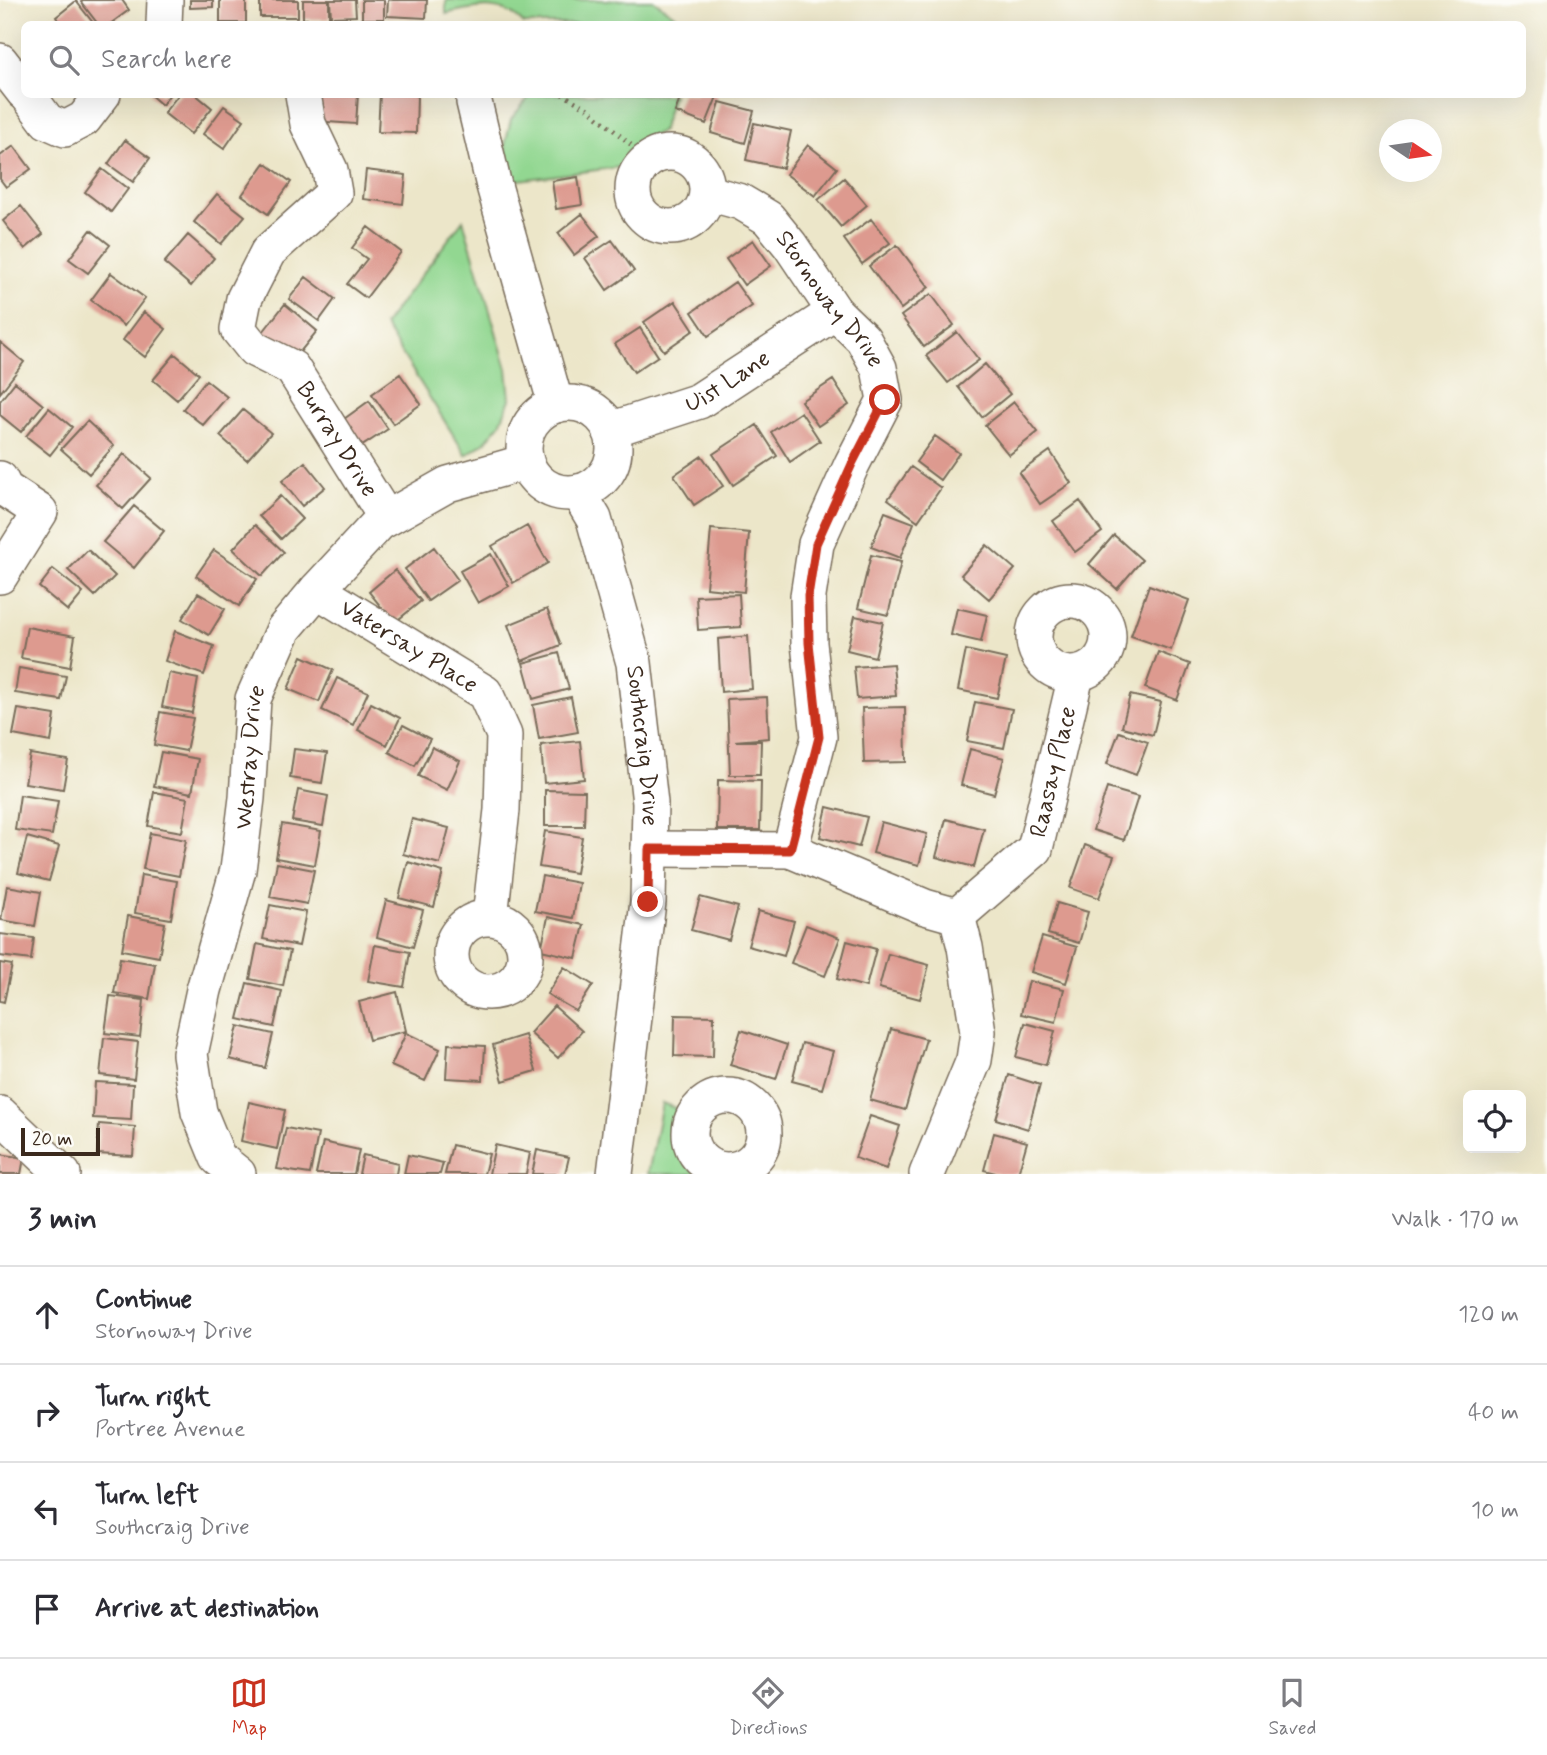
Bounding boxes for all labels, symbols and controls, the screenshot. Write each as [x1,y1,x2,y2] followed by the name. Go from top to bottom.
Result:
[21,21,1526,98] search box
[45,41,83,79] icon: search
[101,43,232,77] text: Search here
[1379,119,1442,182] north arrow
[769,224,891,373] street label: Stornoway Drive
[681,343,776,420] street label: Uist Lane
[289,376,385,503] street label: Burray Drive
[869,384,900,415] route start
[334,592,484,701] street label: Vatersay Place
[619,664,666,826] street label: Southcraig Drive
[228,679,273,831] street label: Westray Drive
[1023,703,1084,841] street label: Raasay Place
[632,886,663,917] route end
[1463,1090,1526,1153] map controls
[1463,1090,1526,1153] button: locate
[21,1125,100,1157] scale bar
[32,1127,72,1152] text: 20 m
[28,1200,97,1239] text: 3 min
[1391,1205,1519,1235] text: Walk · 170 m
[95,1283,192,1317] text: Continue
[28,1296,66,1334] icon: ahead
[1458,1300,1519,1330] text: 120 m
[95,1317,253,1347] text: Stornoway Drive
[95,1381,211,1415] text: Turn right
[28,1394,66,1432] icon: right
[1468,1398,1519,1428] text: 40 m
[95,1415,245,1445] text: Portree Avenue
[95,1479,199,1513] text: Turn left
[28,1492,66,1530] icon: left
[1471,1496,1519,1526] text: 10 m
[95,1513,250,1543] text: Southcraig Drive
[28,1590,66,1628] icon: arrive
[95,1592,319,1626] text: Arrive at destination
[230,1674,268,1741] tab: Map
[729,1674,808,1741] tab: Directions
[1268,1674,1316,1741] tab: Saved

